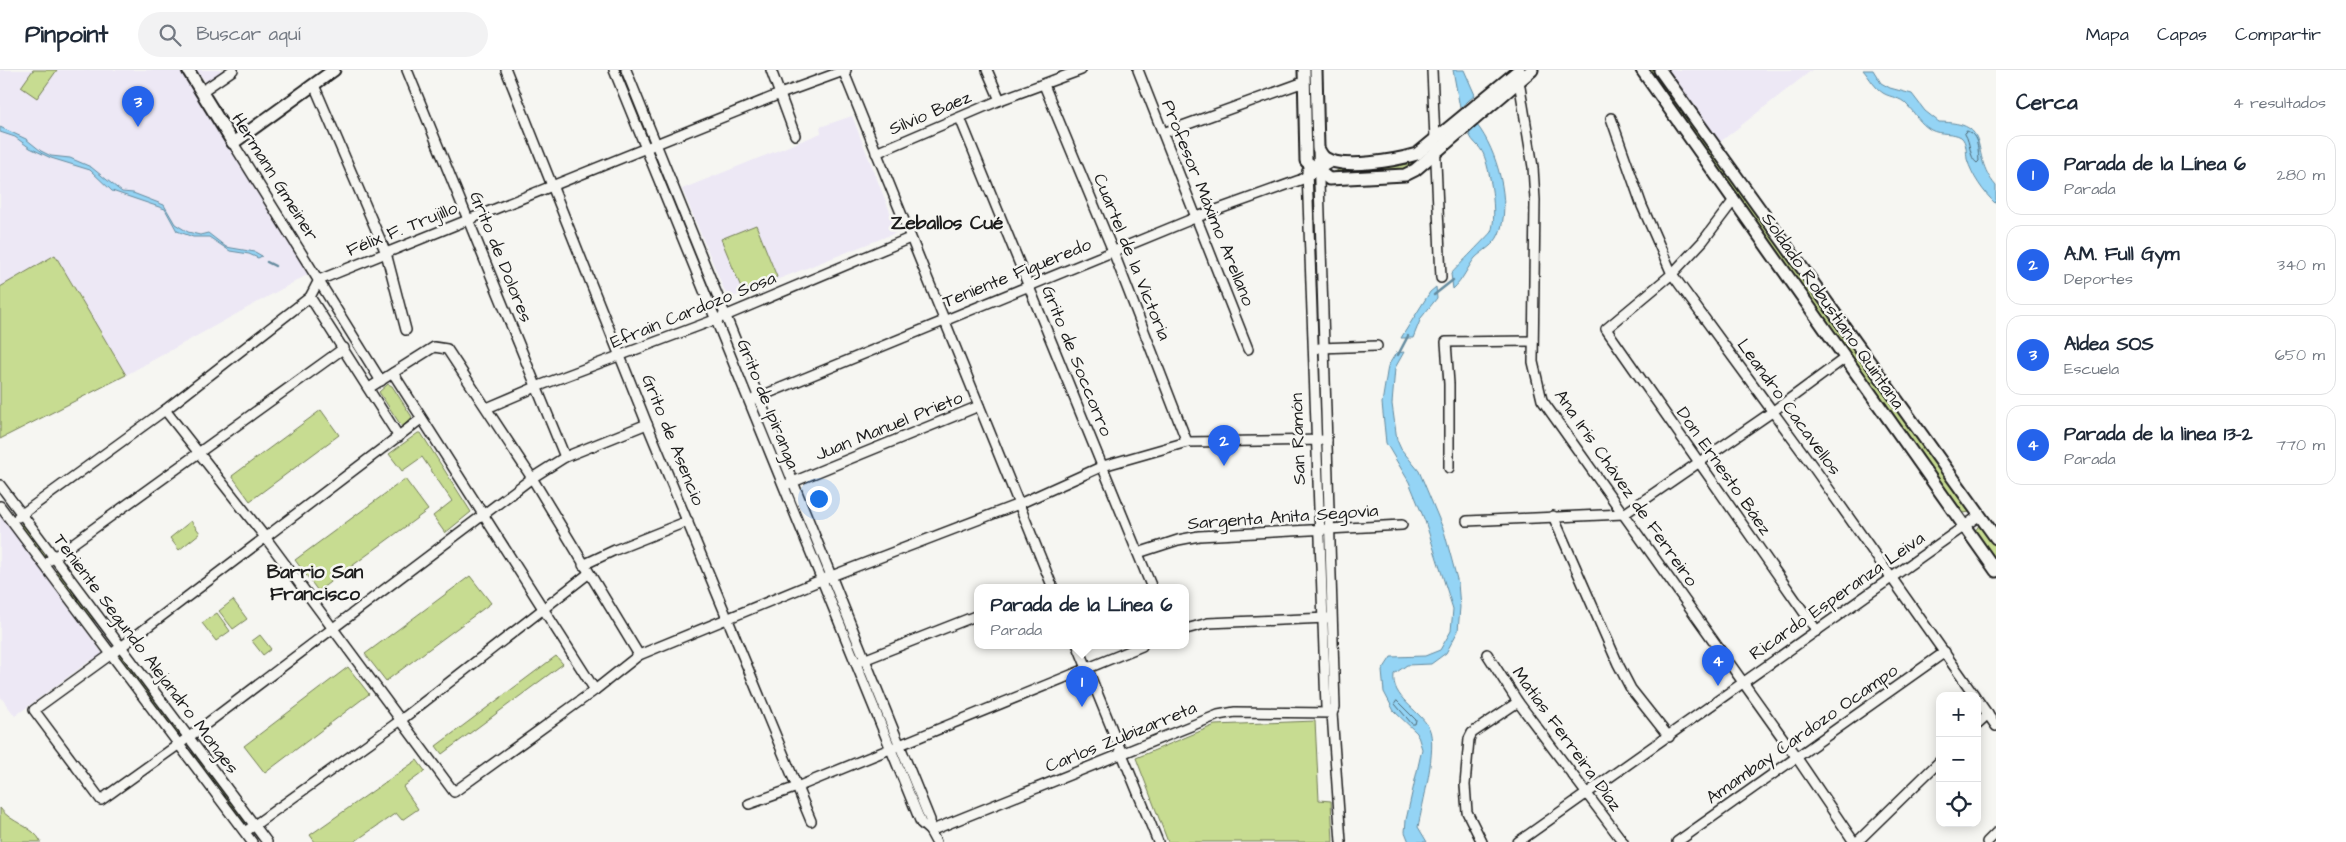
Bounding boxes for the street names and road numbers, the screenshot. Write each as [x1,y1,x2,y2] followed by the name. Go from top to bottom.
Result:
[885,84,975,142] street label: Silvio Baez
[1155,96,1261,310] street label: Profesor Máximo Arellano
[226,108,324,246] street label: Hermann Gmeiner
[1087,170,1177,344] street label: Cuartel de la Victoria
[463,188,539,326] street label: Grito de Dolores
[343,195,461,263] street label: Félix F. Trujillo
[1756,208,1910,414] street label: Soldado Robustiano Quintana
[939,232,1095,315] street label: Teniente Figueredo
[606,265,780,355] street label: Efrain Cardozo Sosa
[1035,282,1119,440] street label: Grito de Soccorro
[1731,334,1847,480] street label: Leandro Cacavellos
[730,335,805,473] street label: Grito de Ipiranga
[635,371,711,509] street label: Grito de Asencio
[1548,384,1704,592] street label: Ana Iris Chávez de Ferreiro
[811,385,967,467] street label: Juan Manuel Prieto
[1284,393,1312,485] street label: San Ramón
[1670,402,1778,540] street label: Don Ernesto Báez
[1187,498,1379,537] street label: Sargenta Anita Segovia
[1744,526,1930,666] street label: Ricardo Esperanza Leiva
[46,529,245,780] street label: Teniente Segundo Alejandro Monges
[1701,658,1904,811] street label: Amambay Cardozo Ocampo
[1506,662,1628,816] street label: Matías Ferreira Díaz
[1042,695,1200,779] street label: Carlos Zubizarreta

